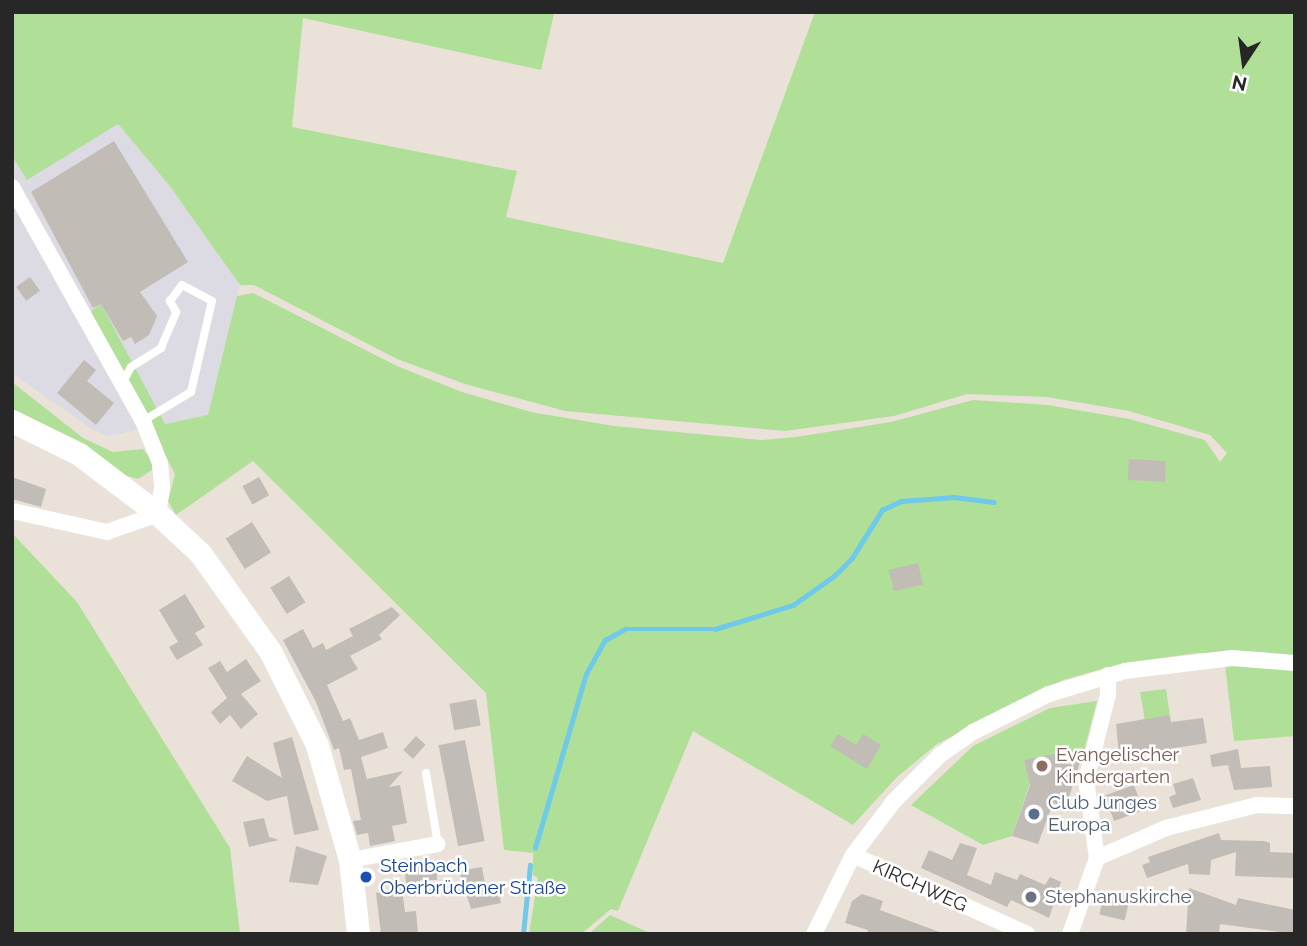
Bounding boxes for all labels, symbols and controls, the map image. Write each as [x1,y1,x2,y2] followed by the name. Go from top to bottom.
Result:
[1209,28,1279,98] north arrow
[1230,71,1249,96] text: N
[1056,744,1179,788] place label: Evangelischer Kindergarten
[1034,758,1050,774] marker: Evangelischer Kindergarten
[1048,792,1158,836] place label: Club Junges Europa
[1026,806,1042,822] marker: Club Junges Europa
[380,855,567,899] place label: Steinbach Oberbrüdener Straße
[869,855,971,917] street label: KIRCHWEG
[358,869,374,885] marker: Steinbach Oberbrüdener Straße
[1045,886,1192,908] place label: Stephanuskirche
[1023,889,1039,905] marker: Stephanuskirche

